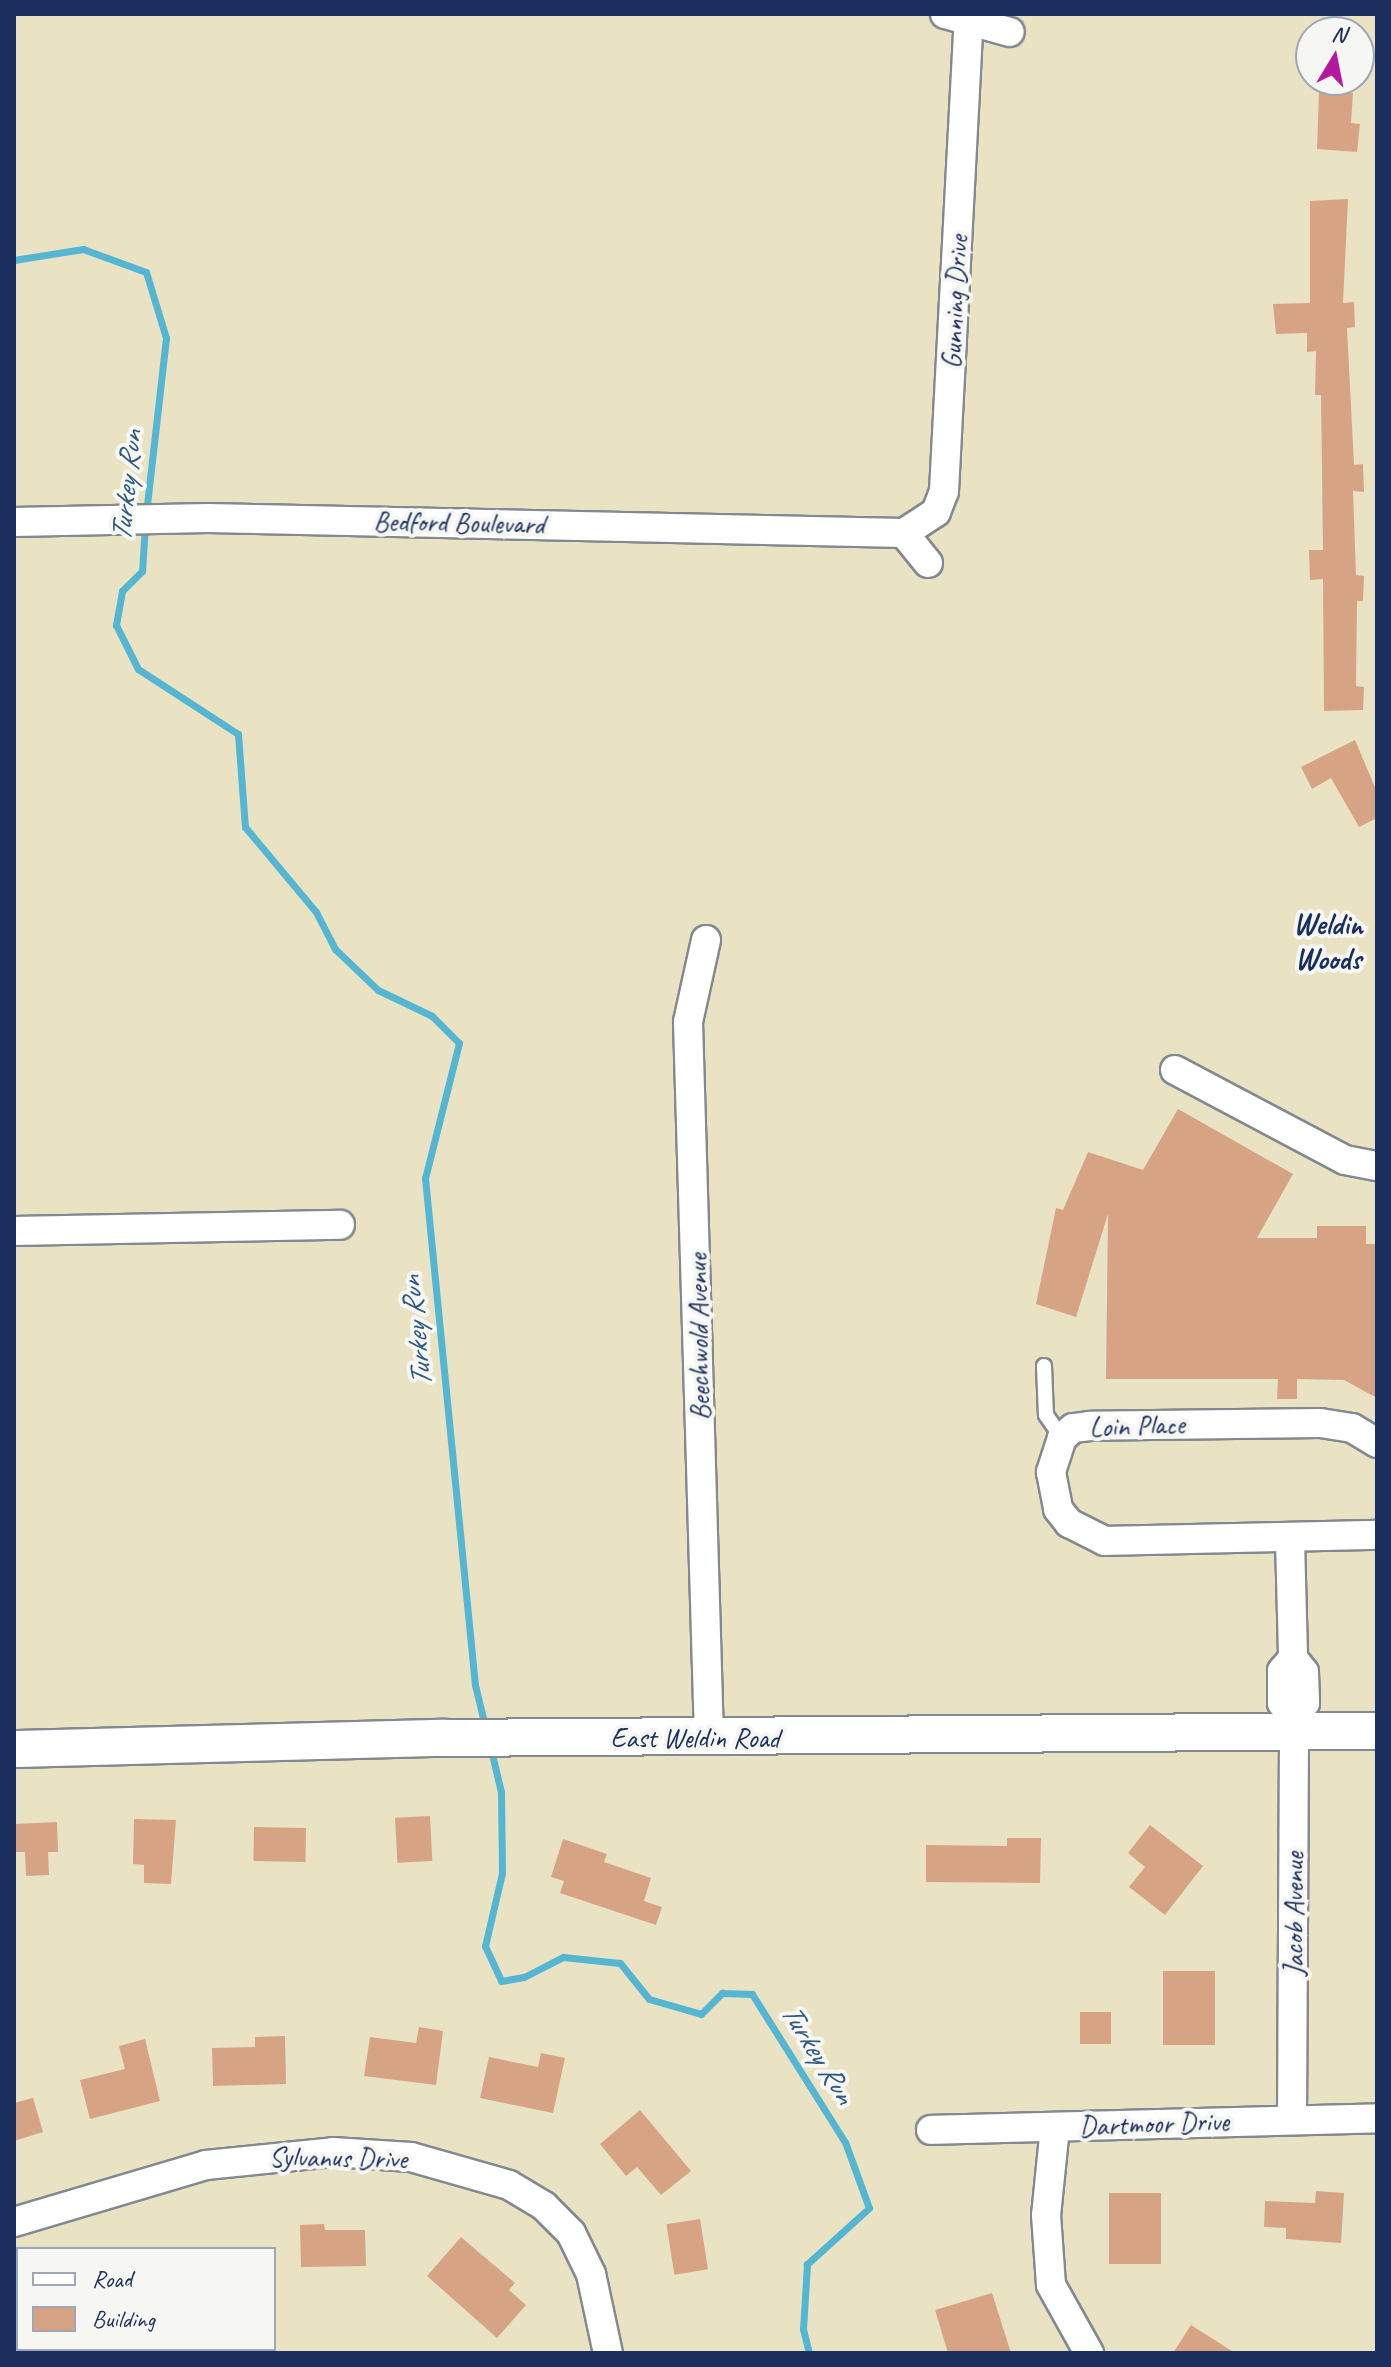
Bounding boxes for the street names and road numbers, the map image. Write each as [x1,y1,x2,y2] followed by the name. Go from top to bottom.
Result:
[935,234,975,370] street label: Gunning Drive
[373,505,545,541] street label: Bedford Boulevard
[681,1253,717,1421] street label: Beechwold Avenue
[1089,1408,1185,1444] street label: Loin Place
[610,1721,780,1755] street label: East Weldin Road
[1277,1852,1311,1976] street label: Jacob Avenue
[1078,2105,1230,2143] street label: Dartmoor Drive
[268,2140,408,2176] street label: Sylvanus Drive

